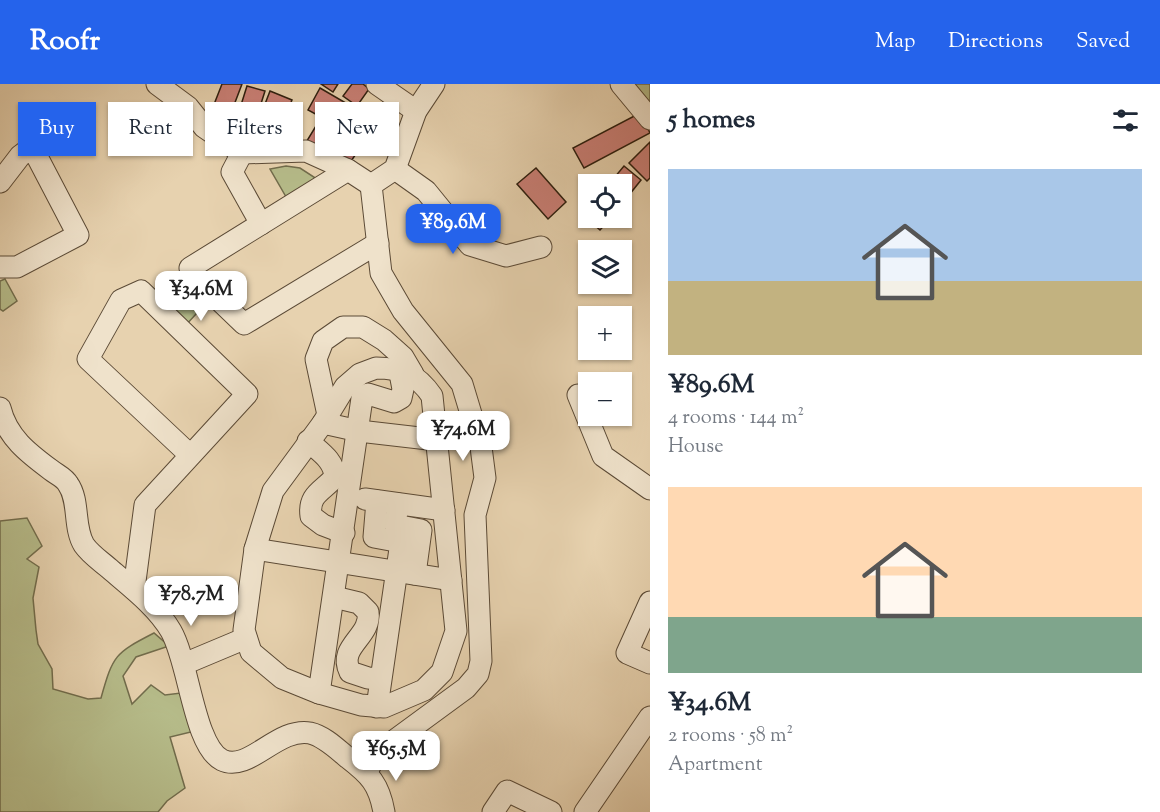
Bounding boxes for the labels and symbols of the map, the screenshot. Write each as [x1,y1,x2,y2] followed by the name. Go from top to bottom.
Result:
[404,204,502,255] pin: ¥89.6M
[152,271,250,322] pin: ¥34.6M
[414,411,512,462] pin: ¥74.6M
[142,576,240,627] pin: ¥78.7M
[347,731,445,782] pin: ¥65.5M

